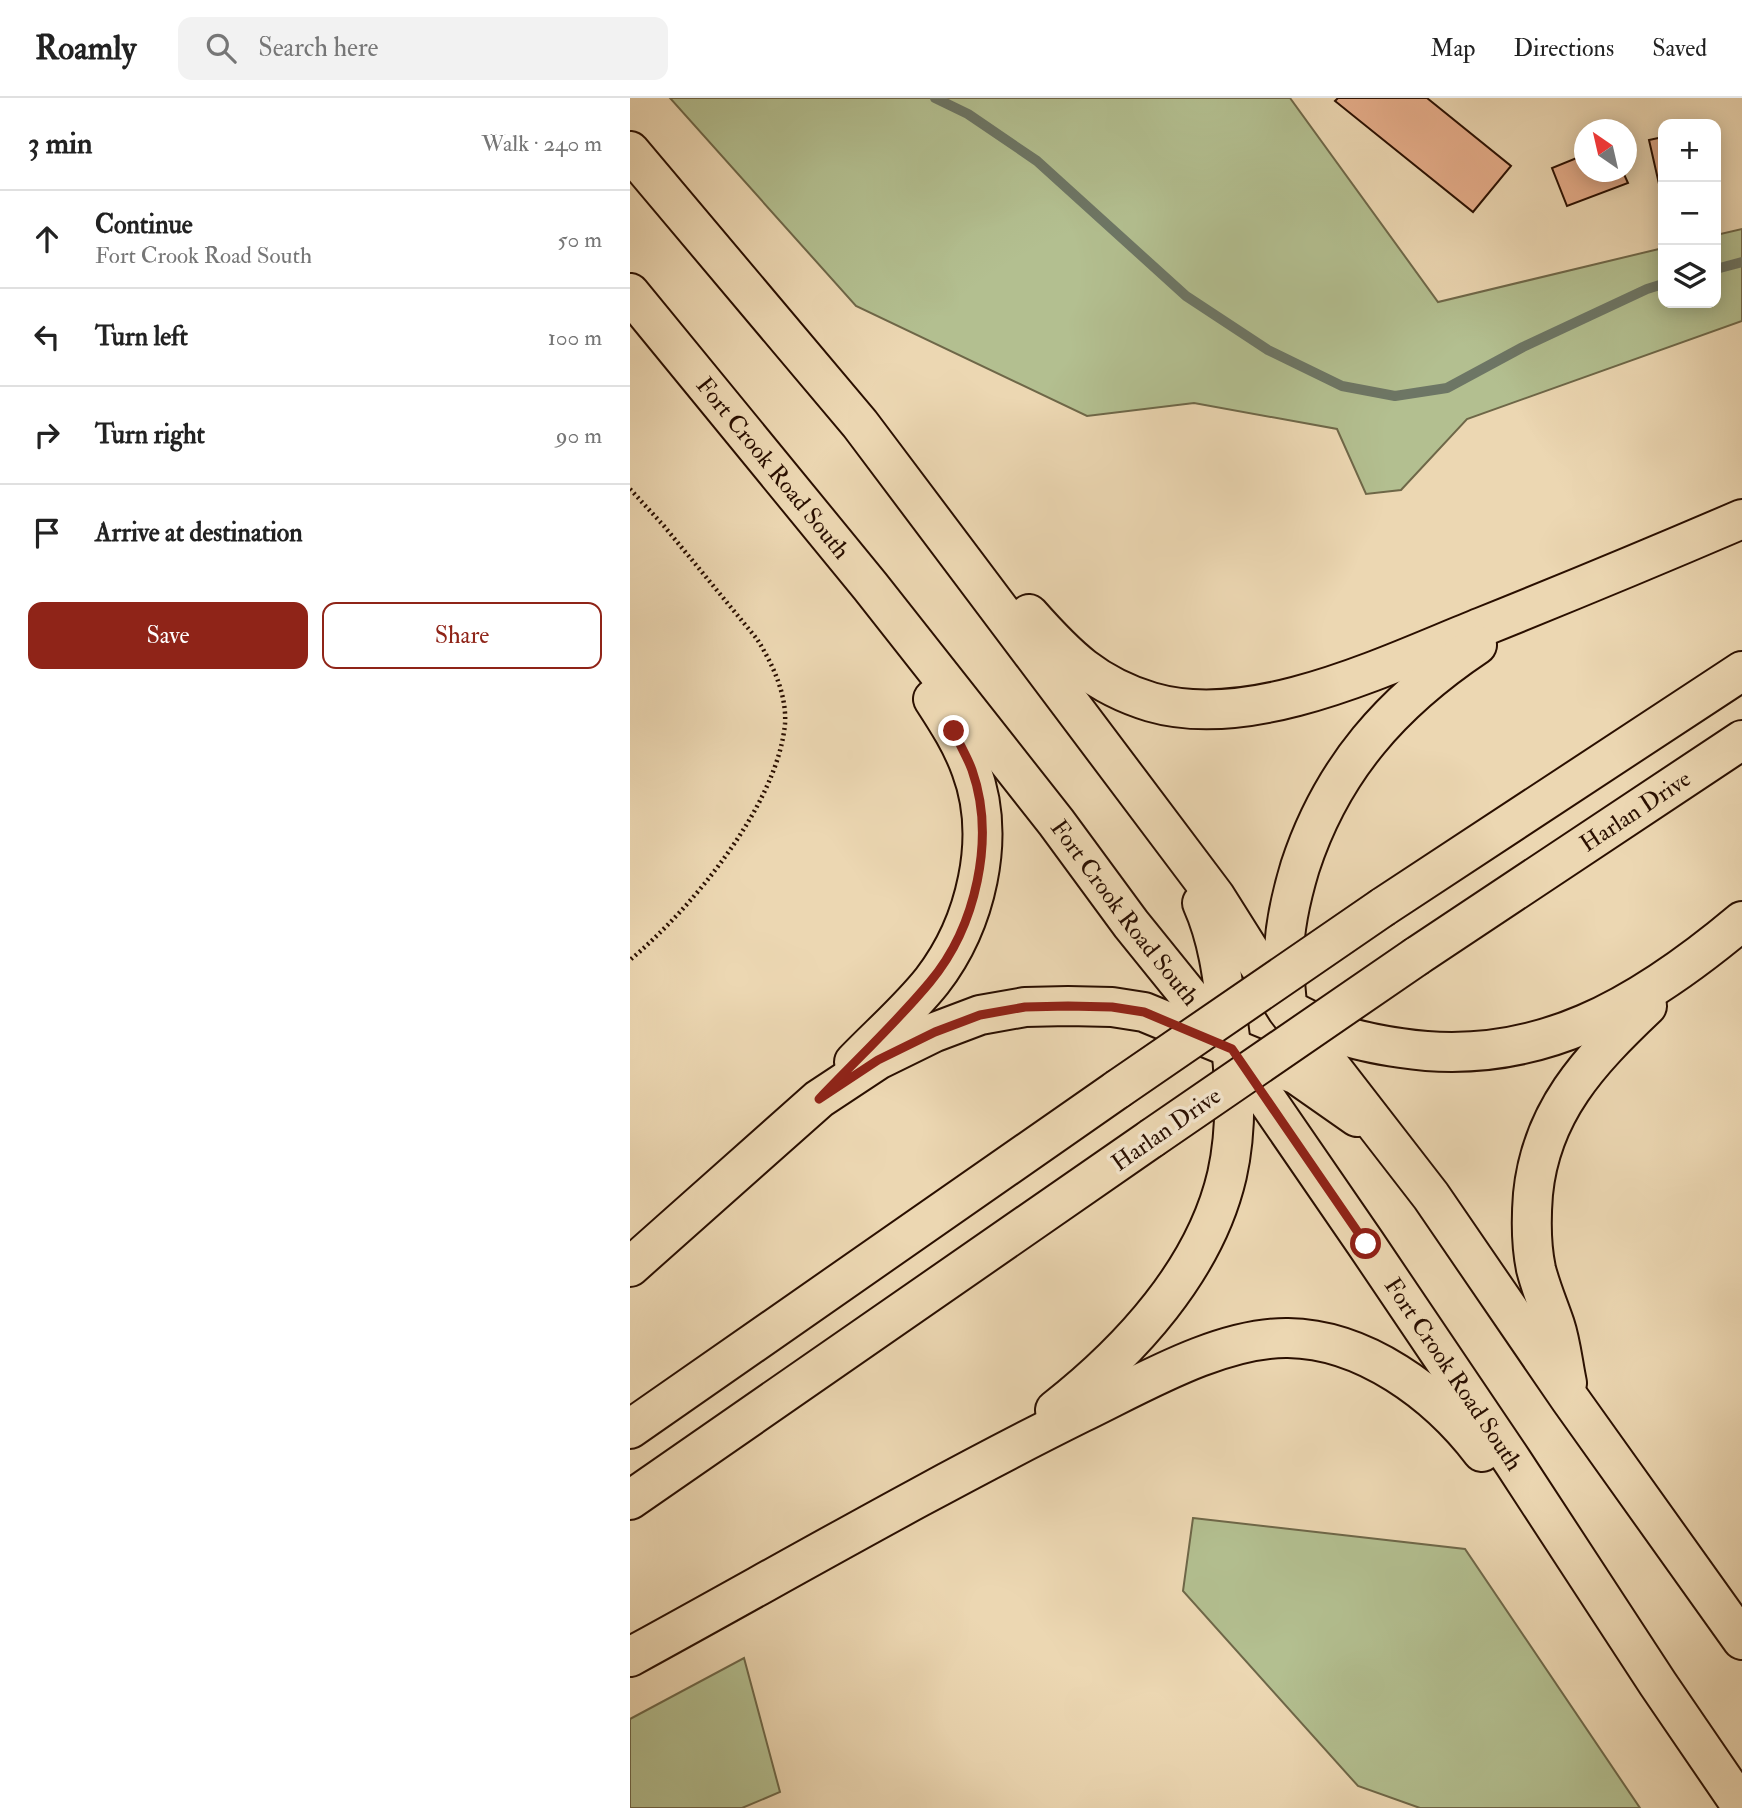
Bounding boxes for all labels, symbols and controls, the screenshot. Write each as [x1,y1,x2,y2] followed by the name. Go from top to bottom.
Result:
[178,17,668,80] search box
[35,28,136,69] text: Roamly
[202,29,240,67] icon: search
[258,32,378,64] text: Search here
[1430,33,1475,64] text: Map
[1513,33,1614,64] text: Directions
[1652,33,1707,64] text: Saved
[1574,119,1637,182] north arrow
[1658,119,1721,308] map controls
[1658,119,1721,182] button: +
[28,125,93,162] text: 3 min
[482,129,602,158] text: Walk · 240 m
[1658,182,1721,245] button: −
[95,209,193,241] text: Continue
[28,220,66,258] icon: ahead
[558,225,602,254] text: 50 m
[95,241,312,270] text: Fort Crook Road South
[1658,245,1721,308] button: layers
[28,318,66,356] icon: left
[95,321,188,353] text: Turn left
[548,323,602,352] text: 100 m
[689,371,857,566] street label: Fort Crook Road South
[28,416,66,454] icon: right
[95,419,205,451] text: Turn right
[556,421,602,450] text: 90 m
[28,514,66,552] icon: arrive
[95,517,303,549] text: Arrive at destination
[28,602,308,669] button: Save
[322,602,602,669] button: Share
[938,715,969,746] route end
[1574,763,1697,859] street label: Harlan Drive
[1043,814,1206,1012] street label: Fort Crook Road South
[1105,1080,1227,1178] street label: Harlan Drive
[1350,1228,1381,1259] route start
[1377,1272,1530,1477] street label: Fort Crook Road South

